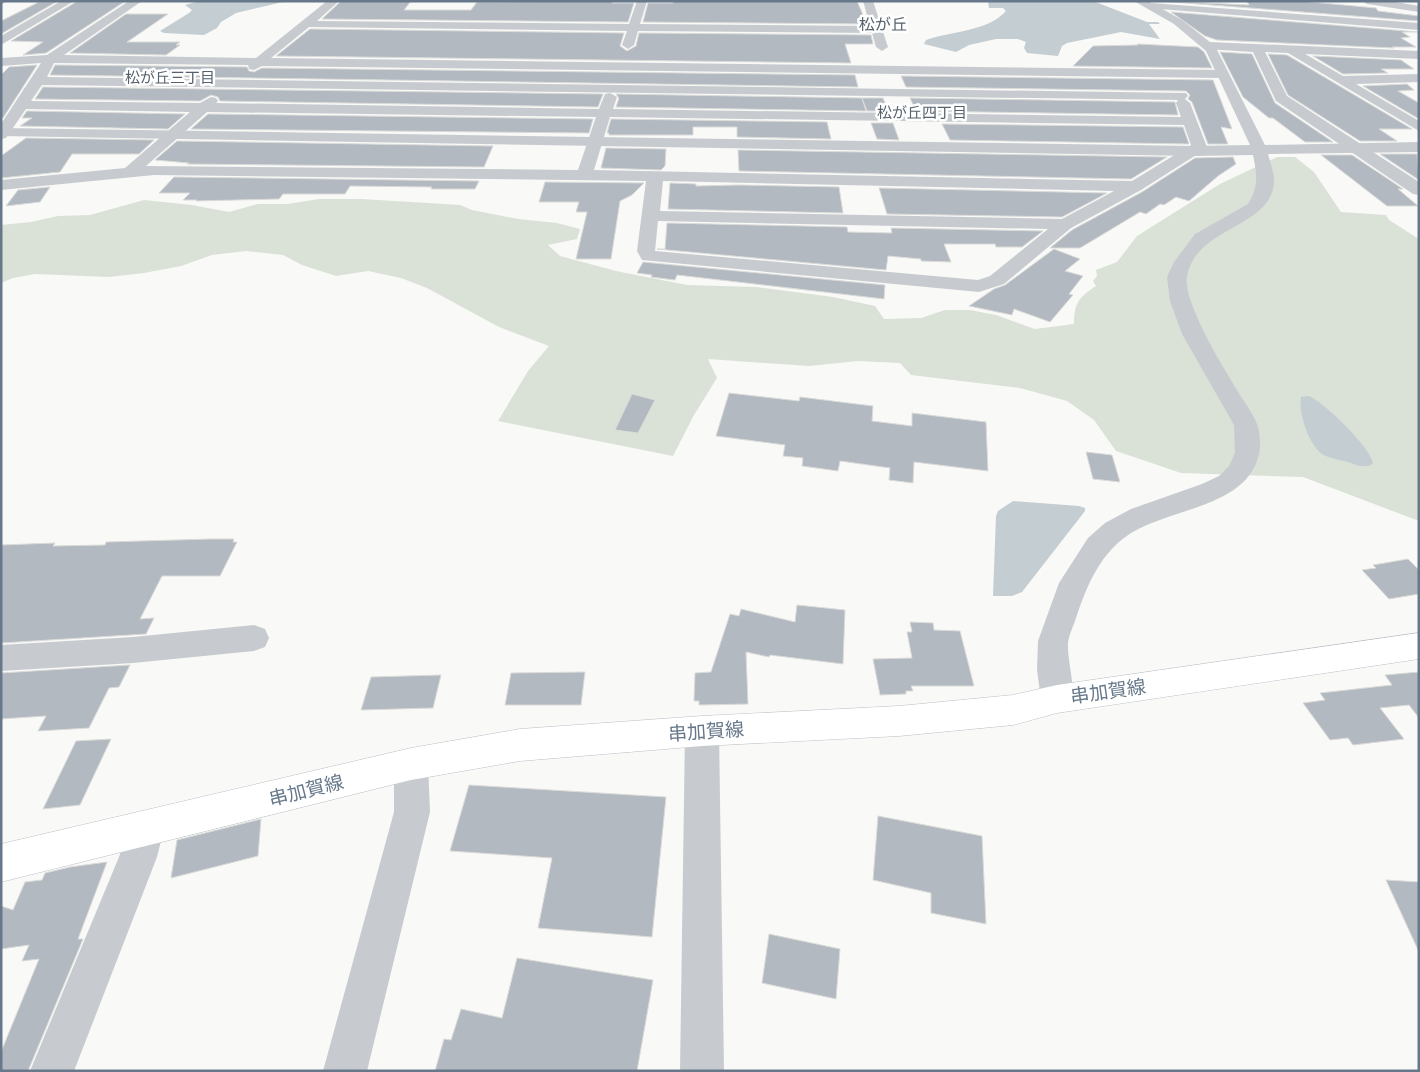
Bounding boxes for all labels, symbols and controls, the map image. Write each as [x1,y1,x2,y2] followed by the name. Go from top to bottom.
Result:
[859,15,907,34] district label: 松が丘
[125,69,215,87] district label: 松が丘三丁目
[877,104,967,122] district label: 松が丘四丁目
[1069,675,1147,708] street label: 串加賀線
[667,717,745,746] street label: 串加賀線
[266,770,346,811] street label: 串加賀線

